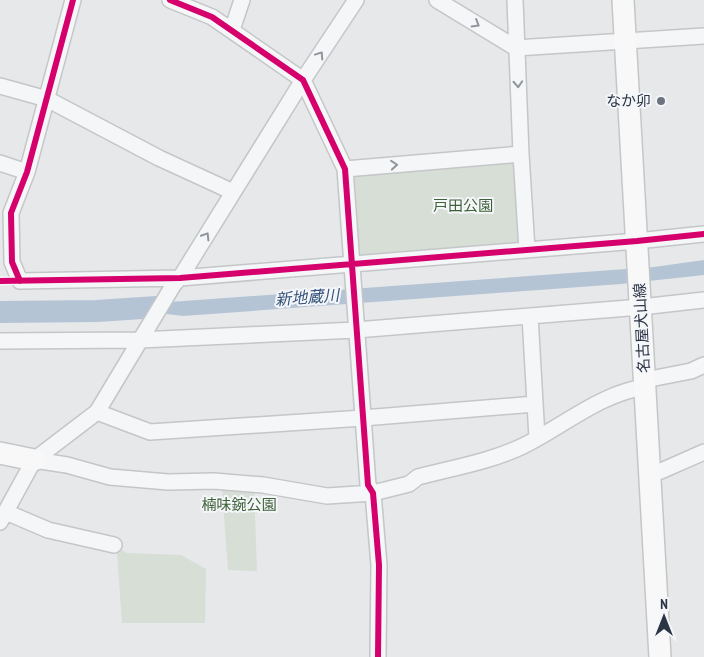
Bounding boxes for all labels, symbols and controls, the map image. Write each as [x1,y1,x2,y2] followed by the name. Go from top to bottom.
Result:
[471,17,480,27] one-way arrow
[314,51,323,60] one-way arrow
[512,80,523,88] one-way arrow
[606,91,651,110] place label: なか卯
[655,95,667,107] marker: なか卯
[390,160,398,171] one-way arrow
[433,196,493,215] park label: 戸田公園
[199,233,209,242] one-way arrow
[630,283,653,373] street label: 名古屋犬山線
[274,285,342,309] water label: 新地蔵川
[201,495,277,514] park label: 楠味鋺公園
[639,592,689,642] north arrow
[660,595,668,613] text: N

